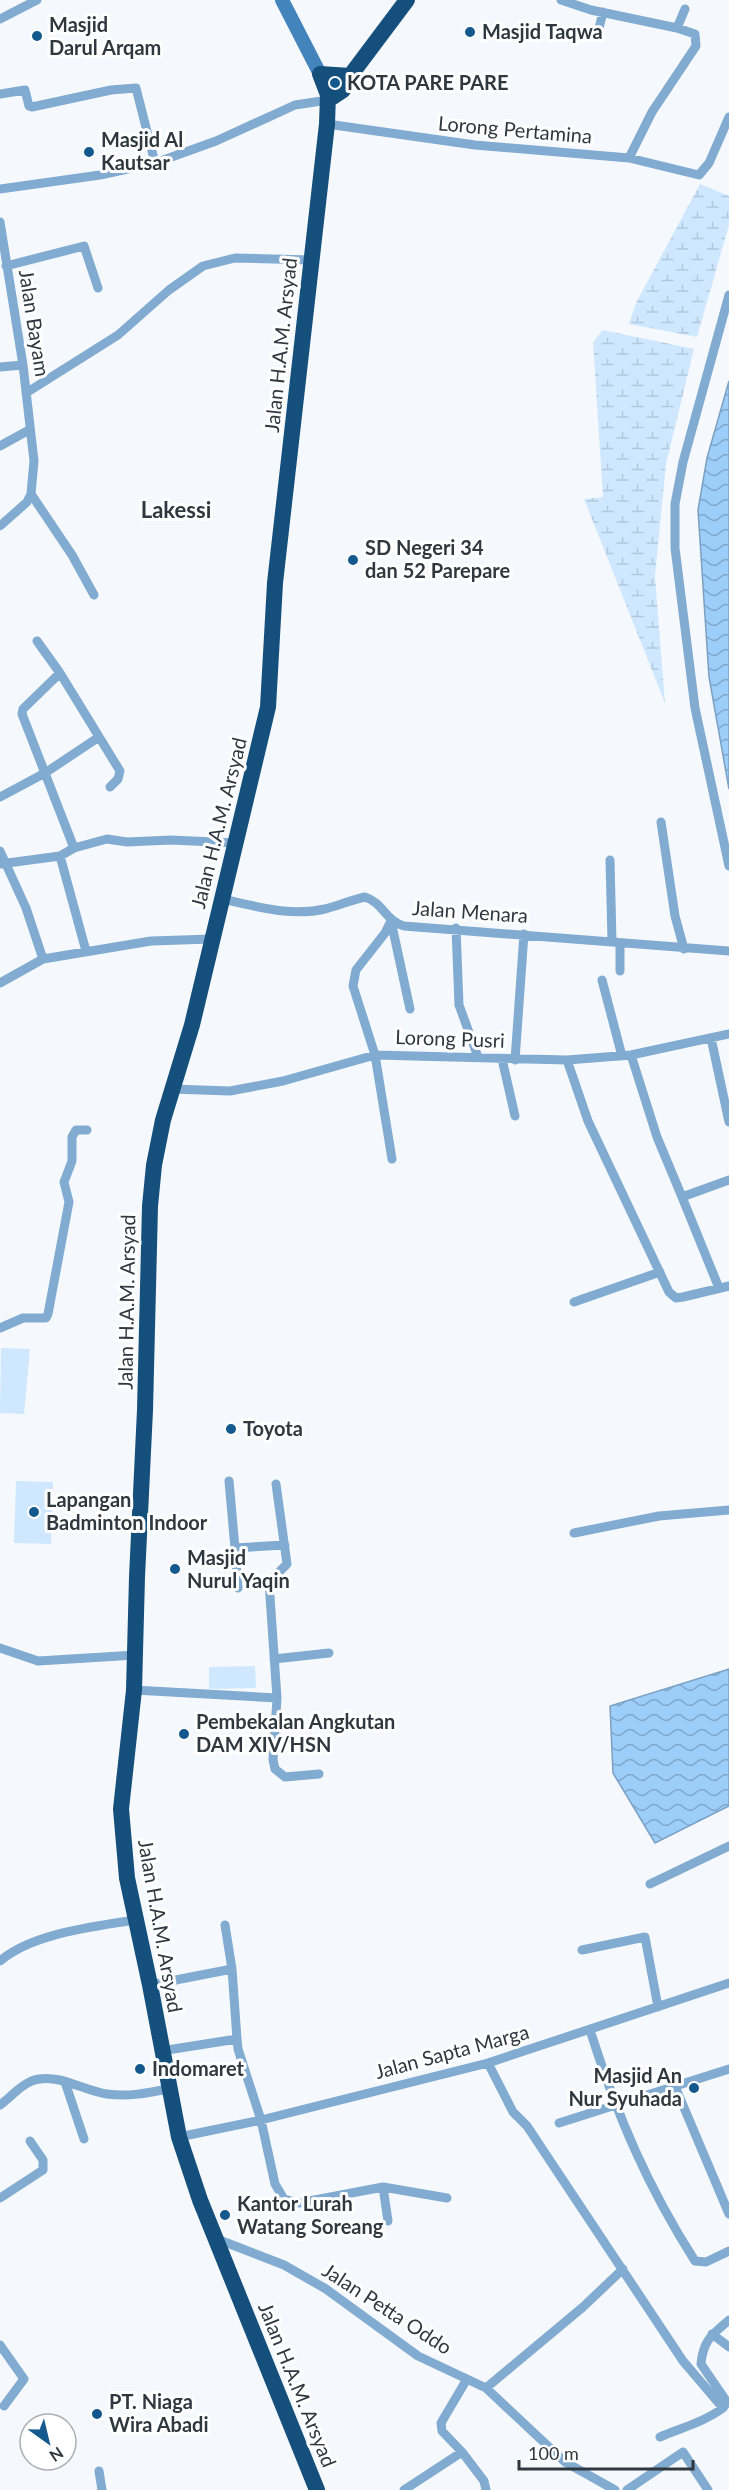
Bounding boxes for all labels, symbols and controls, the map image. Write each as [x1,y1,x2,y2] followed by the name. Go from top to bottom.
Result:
[49,12,161,59] place label: Masjid Darul Arqam
[482,19,603,43] place label: Masjid Taqwa
[463,25,477,39] marker: Masjid Taqwa
[30,29,44,43] marker: Masjid Darul Arqam
[347,70,508,94] place label: KOTA PARE PARE
[328,76,342,90] marker: KOTA PARE PARE
[437,110,593,148] street label: Lorong Pertamina
[101,127,183,174] place label: Masjid Al Kautsar
[82,145,96,159] marker: Masjid Al Kautsar
[259,256,301,433] street label: Jalan H.A.M. Arsyad
[15,268,55,378] street label: Jalan Bayam
[141,496,211,523] district label: Lakessi
[365,535,510,582] place label: SD Negeri 34 dan 52 Parepare
[346,553,360,567] marker: SD Negeri 34 dan 52 Parepare
[185,735,251,911] street label: Jalan H.A.M. Arsyad
[411,895,529,927] street label: Jalan Menara
[395,1024,505,1052] street label: Lorong Pusri
[112,1214,140,1390] street label: Jalan H.A.M. Arsyad
[243,1416,303,1440] place label: Toyota
[224,1422,238,1436] marker: Toyota
[46,1487,208,1534] place label: Lapangan Badminton Indoor
[27,1505,41,1519] marker: Lapangan Badminton Indoor
[187,1545,290,1592] place label: Masjid Nurul Yaqin
[168,1562,182,1576] marker: Masjid Nurul Yaqin
[196,1709,395,1756] place label: Pembekalan Angkutan DAM XIV/HSN
[177,1727,191,1741] marker: Pembekalan Angkutan DAM XIV/HSN
[134,1837,188,2014] street label: Jalan H.A.M. Arsyad
[372,2019,531,2083] street label: Jalan Sapta Marga
[152,2056,245,2080] place label: Indomaret
[133,2062,147,2076] marker: Indomaret
[568,2063,682,2110] place label: Masjid An Nur Syuhada
[687,2081,701,2095] marker: Masjid An Nur Syuhada
[237,2191,384,2238] place label: Kantor Lurah Watang Soreang
[218,2208,232,2222] marker: Kantor Lurah Watang Soreang
[318,2257,457,2359] street label: Jalan Petta Oddo
[254,2299,342,2470] street label: Jalan H.A.M. Arsyad
[109,2389,208,2436] place label: PT. Niaga Wira Abadi
[90,2407,104,2421] marker: PT. Niaga Wira Abadi
[18,2412,78,2472] north arrow
[519,2433,693,2471] scale bar
[528,2442,579,2464] text: 100 m
[46,2444,67,2466] text: N

